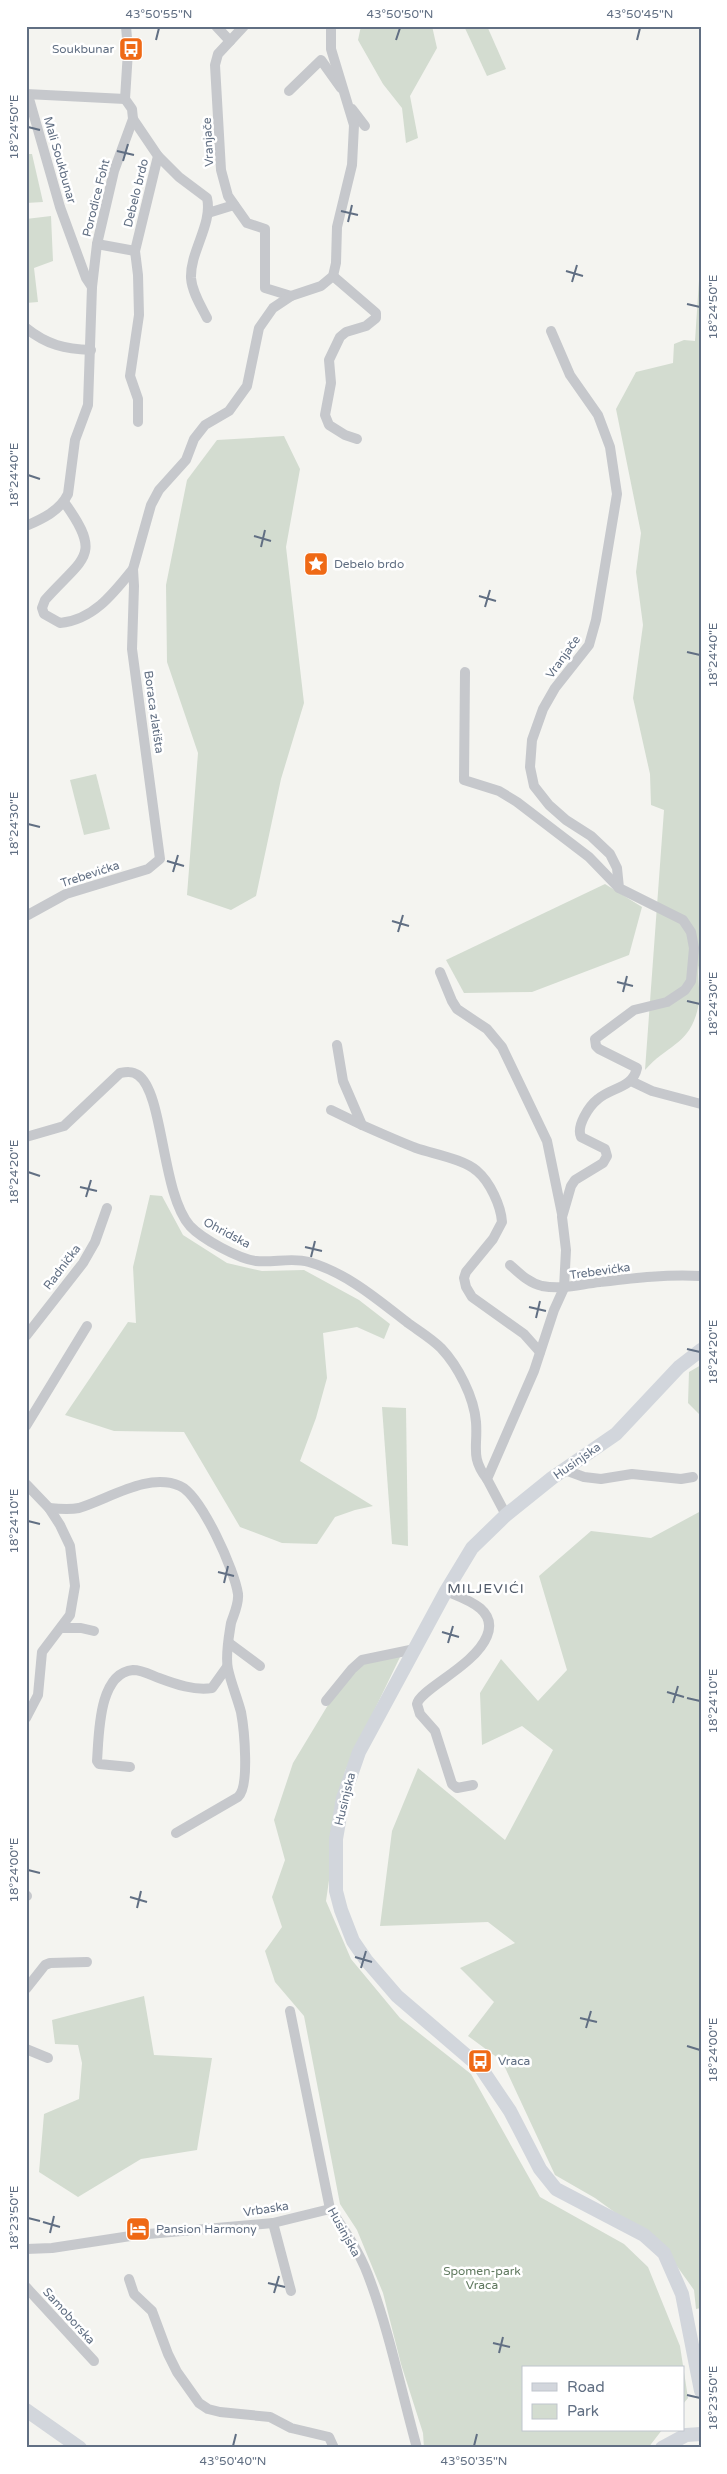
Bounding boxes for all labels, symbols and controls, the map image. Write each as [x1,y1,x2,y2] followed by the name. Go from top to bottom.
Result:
[126,7,193,21] text: 43°50'55"N
[367,7,434,21] text: 43°50'50"N
[607,7,674,21] text: 43°50'45"N
[118,36,144,62] bus stop icon: Soukbunar
[52,42,114,56] place label: Soukbunar
[7,94,21,160] text: 18°24'50"E
[41,115,79,205] street label: Mali Soukbunar
[200,117,216,167] street label: Vranjače
[80,157,113,238] street label: Porodice Foht
[121,157,151,229] street label: Debelo brdo
[706,274,720,340] text: 18°24'50"E
[7,442,21,508] text: 18°24'40"E
[303,551,329,577] place icon: Debelo brdo
[334,557,404,571] place label: Debelo brdo
[706,622,720,688] text: 18°24'40"E
[543,633,583,681] street label: Vranjače
[141,670,167,754] street label: Boraca zlatišta
[7,791,21,857] text: 18°24'30"E
[59,858,121,890] street label: Trebevićka
[706,971,720,1037] text: 18°24'30"E
[7,1139,21,1205] text: 18°24'20"E
[201,1215,253,1251] street label: Ohridska
[41,1242,83,1292] street label: Radnička
[569,1260,631,1282] street label: Trebevićka
[706,1319,720,1385] text: 18°24'20"E
[551,1440,603,1482] street label: Husinjska
[7,1488,21,1554] text: 18°24'10"E
[447,1580,525,1597] district label: MILJEVIĆI
[706,1668,720,1734] text: 18°24'10"E
[332,1771,358,1827] street label: Husinjska
[7,1837,21,1903] text: 18°24'00"E
[706,2017,720,2083] text: 18°24'00"E
[467,2048,493,2074] bus stop icon: Vraca
[498,2054,530,2068] place label: Vraca
[7,2185,21,2251] text: 18°23'50"E
[242,2199,290,2219] street label: Vrbaska
[325,2205,363,2259] street label: Husinjska
[125,2216,151,2242] hotel icon: Pansion Harmony
[156,2222,257,2236] place label: Pansion Harmony
[443,2264,521,2292] park label: Spomen-park Vraca
[40,2285,98,2347] street label: Samoborska
[706,2365,720,2431] text: 18°23'50"E
[522,2366,684,2432] legend
[567,2378,605,2396] text: Road
[567,2402,599,2420] text: Park
[200,2454,267,2468] text: 43°50'40"N
[441,2454,508,2468] text: 43°50'35"N

